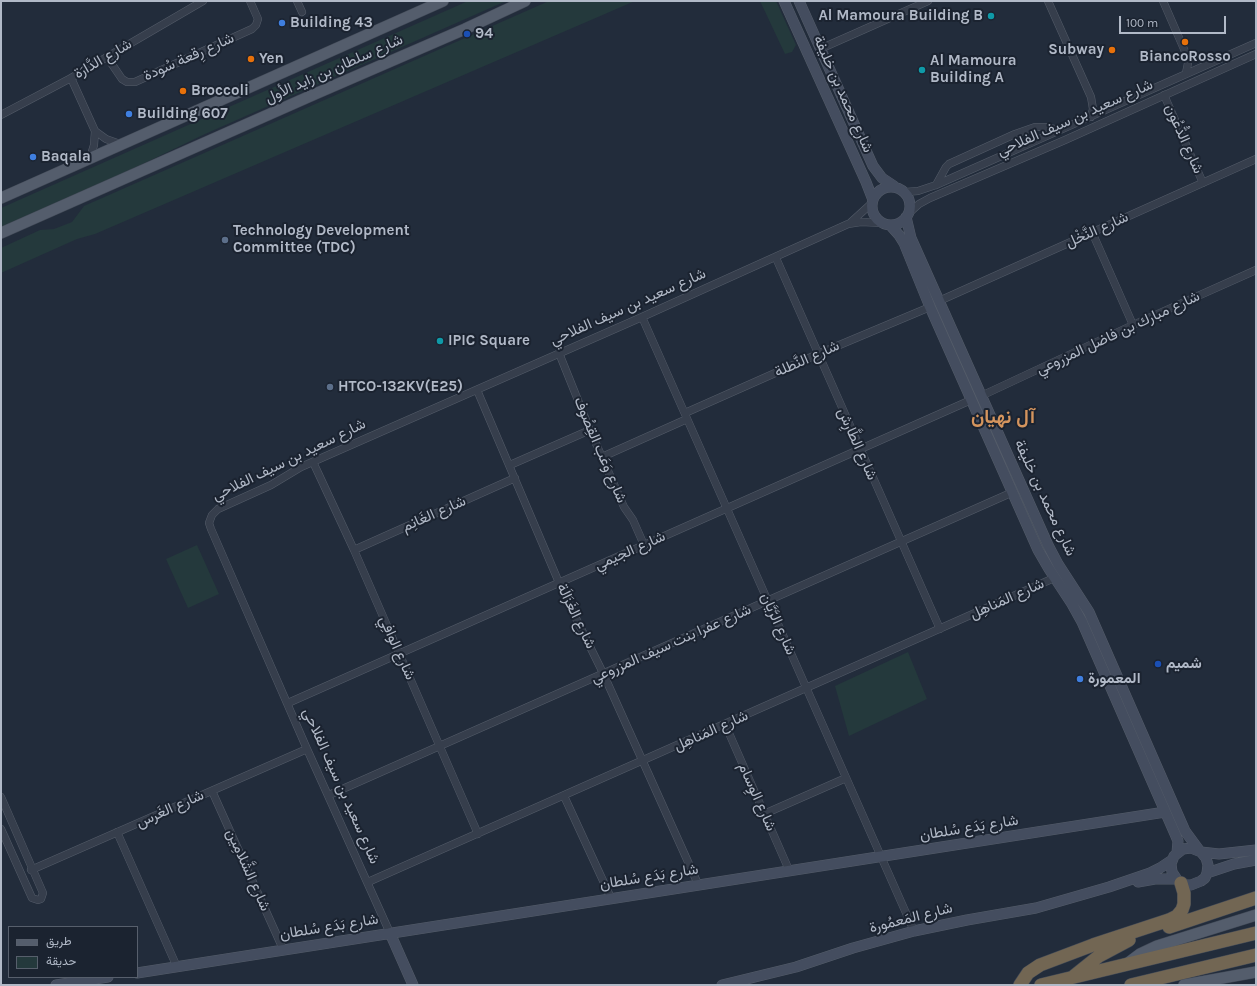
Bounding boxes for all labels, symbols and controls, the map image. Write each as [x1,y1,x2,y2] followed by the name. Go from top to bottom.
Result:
[818,7,983,25] place label: Al Mamoura Building B
[1121,8,1228,34] scale bar
[986,11,996,21] marker: Al Mamoura Building B
[290,14,373,32] place label: Building 43
[1126,16,1158,30] text: 100 m
[277,18,287,28] marker: Building 43
[475,25,493,43] place label: 94
[141,29,237,85] street label: شارع رِقعة سُودة
[462,29,472,39] marker: 94
[262,30,406,108] street label: شارع سلطان بن زايد الأول
[809,33,877,155] street label: شارع محمد بن خليفة
[71,35,135,83] street label: شارع الدَّارَة
[1180,37,1190,47] marker: BiancoRosso
[1048,41,1104,59] place label: Subway
[1107,45,1117,55] marker: Subway
[1139,48,1231,66] place label: BiancoRosso
[259,50,284,68] place label: Yen
[930,52,1016,87] place label: Al Mamoura Building A
[246,54,256,64] marker: Yen
[917,65,927,75] marker: Al Mamoura Building A
[994,75,1156,161] street label: شارع سعيد بن سيف الفلاحي
[191,82,249,100] place label: Broccoli
[178,86,188,96] marker: Broccoli
[1161,101,1207,177] street label: شارع الدُّعُون
[137,105,228,123] place label: Building 607
[124,109,134,119] marker: Building 607
[41,148,91,166] place label: Baqala
[28,152,38,162] marker: Baqala
[1063,208,1131,252] street label: شارع النَّخْل
[233,222,410,257] place label: Technology Development Committee (TDC)
[220,235,230,245] marker: Technology Development Committee (TDC)
[547,264,709,350] street label: شارع سعيد بن سيف الفلاحي
[1033,287,1203,379] street label: شارع مبارك بن فاضل المزروعي
[448,332,530,350] place label: IPIC Square
[435,336,445,346] marker: IPIC Square
[772,337,842,381] street label: شارع النَّطلة
[338,378,463,396] place label: HTCO-132KV(E25)
[325,382,335,392] marker: HTCO-132KV(E25)
[570,394,630,506] street label: شارع وَعَب القِصُوف
[833,405,881,483] street label: شارع الطَّارِش
[971,407,1035,429] district label: آل نهيان
[209,415,369,505] street label: شارع سعيد بن سيف الفلاحي
[1010,437,1080,559] street label: شارع محمد بن خليفة
[399,492,469,536] street label: شارع الغَانِم
[592,527,668,575] street label: شارع الجيمي
[967,575,1047,623] street label: شارع المَناهِل
[552,580,600,652] street label: شارع الغَزَالَة
[756,590,800,658] street label: شارع الرَّيَّان
[588,600,754,688] street label: شارع عفرا بنت سيف المزروعي
[375,613,419,683] street label: شارع الوافِي
[1166,655,1202,673] place label: شميم
[1153,659,1163,669] marker: شميم
[1088,670,1141,688] place label: المعمورة
[1075,674,1085,684] marker: المعمورة
[298,705,384,867] street label: شارع سعيد بن سيف الفلاحي
[671,707,751,755] street label: شارع المَناهِل
[734,760,780,834] street label: شارع الوِسام
[133,786,207,832] street label: شارع الغَرس
[918,811,1020,845] street label: شارع بَدَع سُلطان
[222,826,274,914] street label: شارع الشَّلامِين
[598,860,700,894] street label: شارع بَدَع سُلطان
[868,899,954,937] street label: شارع المَعمُورة
[278,910,380,944] street label: شارع بَدَع سُلطان
[8,926,138,978] legend
[46,934,71,948] text: طريق
[46,954,76,968] text: حديقة

